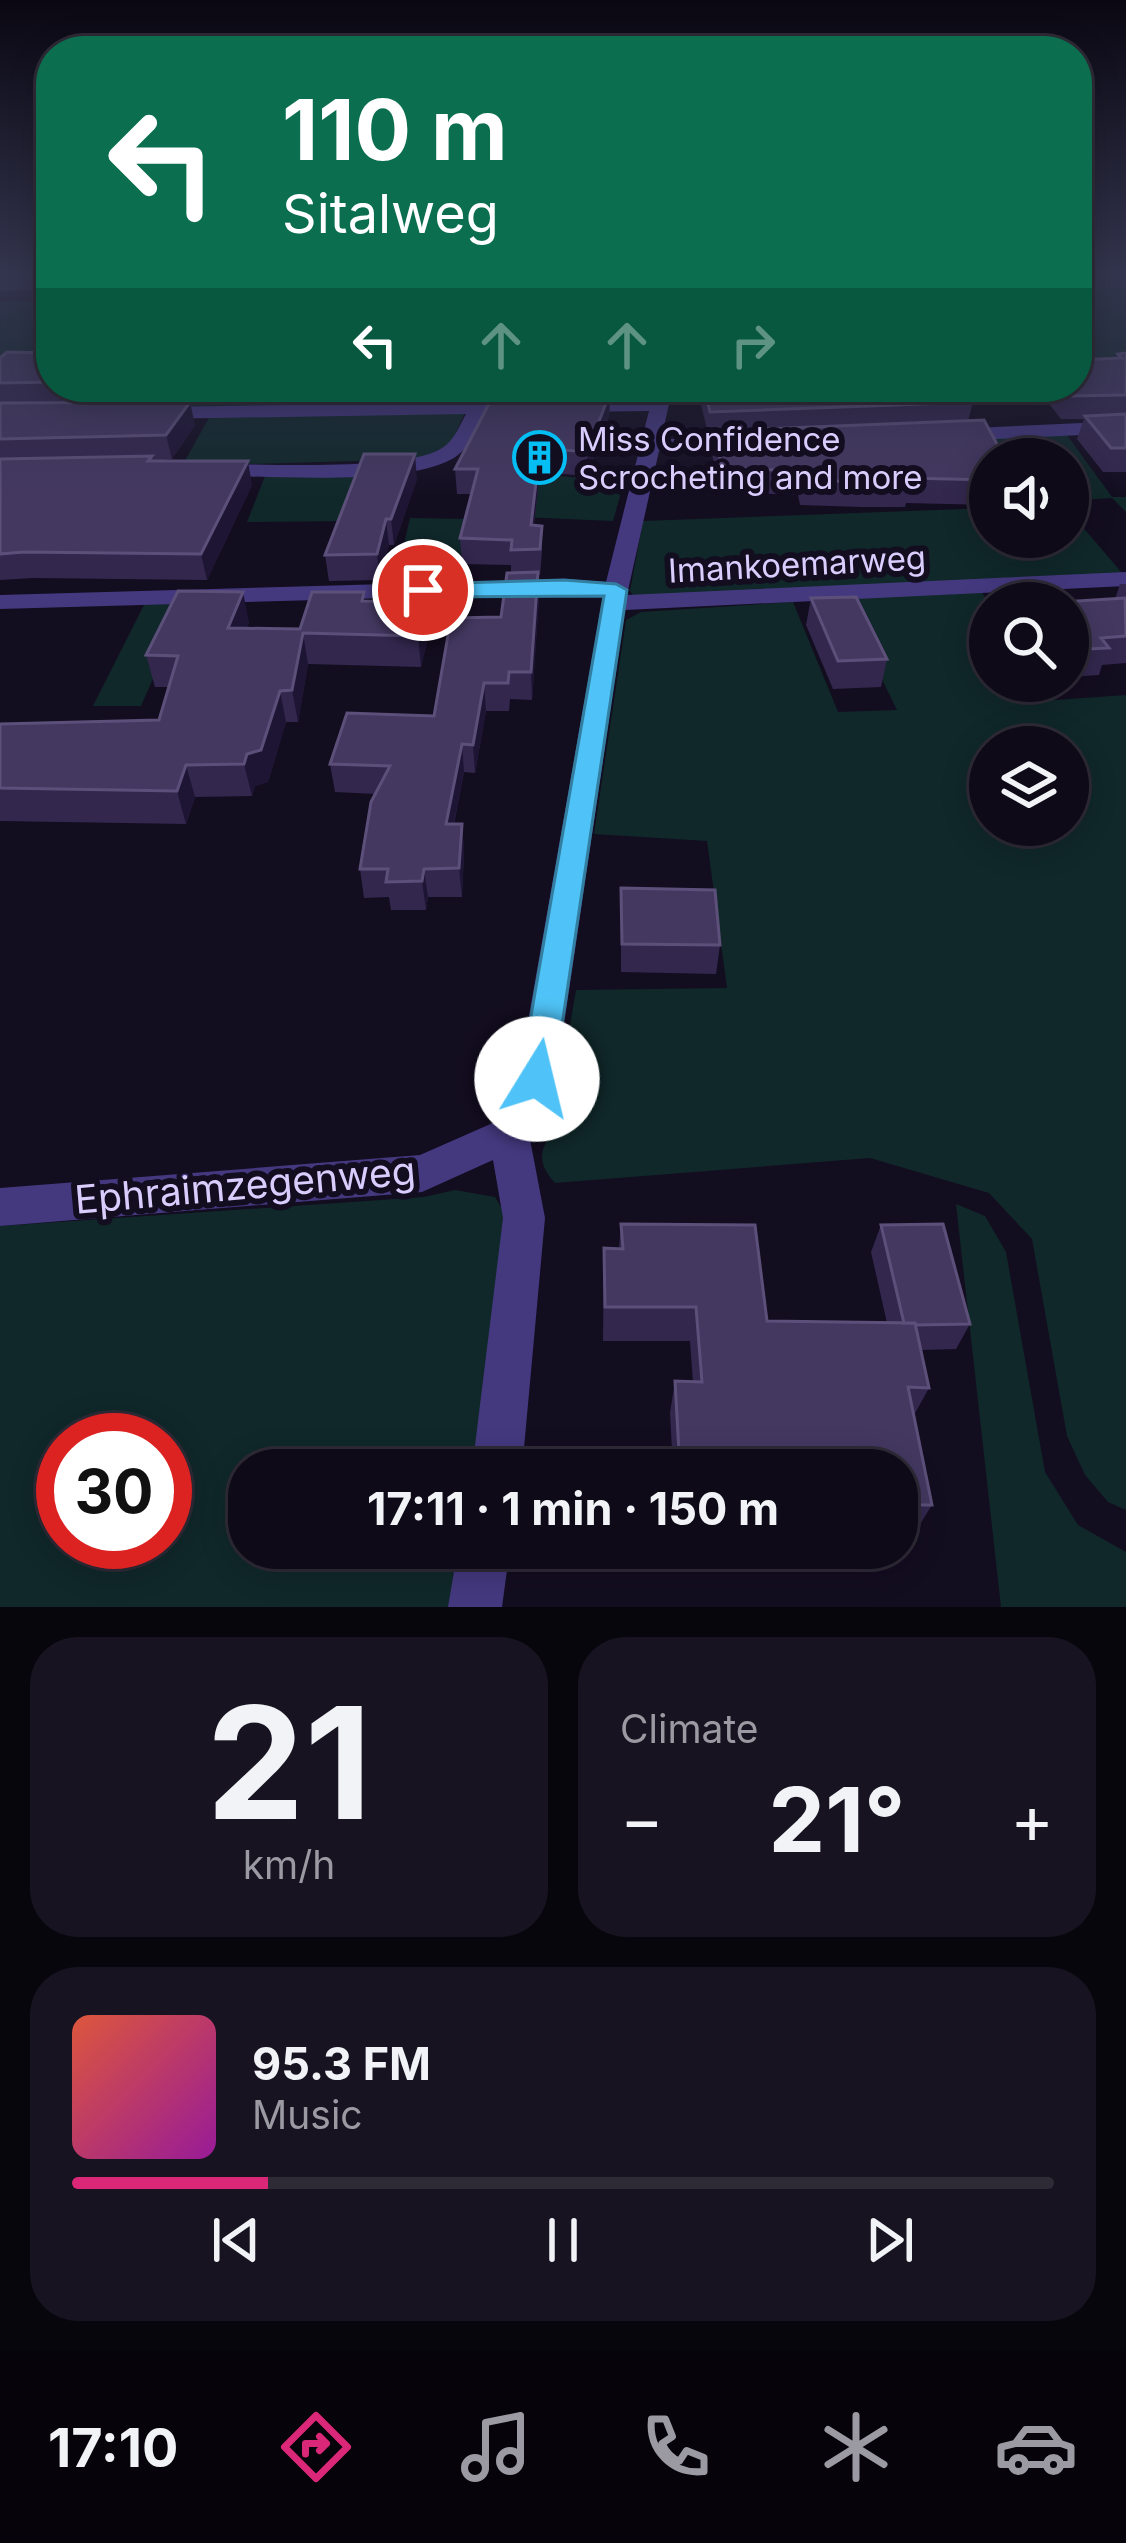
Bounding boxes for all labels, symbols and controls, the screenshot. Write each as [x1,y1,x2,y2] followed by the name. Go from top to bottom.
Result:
[282,79,508,180] text: 110 m
[84,84,240,240] icon: left
[282,181,499,246] text: Sitalweg
[342,312,408,378] icon: left
[468,312,534,378] icon: ahead
[594,312,660,378] icon: ahead
[720,312,786,378] icon: right
[578,419,922,497] place label: Miss Confidence Scrocheting and more
[511,430,567,486] building icon: Miss Confidence Scrocheting and more
[969,438,1089,846] map controls
[969,438,1089,558] button: sound
[667,537,927,591] street label: Imankoemarweg
[372,539,474,641] pin
[390,557,456,623] icon: arrive
[969,582,1089,702] button: search
[969,726,1089,846] button: layers
[474,1016,600,1142] position arrow
[73,1146,417,1223] street label: Ephraimzegenweg
[36,1413,192,1569] speed limit sign: 30
[367,1481,779,1536] text: 17:11 · 1 min · 150 m
[206,1668,372,1857] text: 21
[620,1705,759,1752] text: Climate
[769,1765,905,1874] text: 21°
[620,1779,664,1859] text: −
[1010,1779,1054,1859] text: +
[243,1841,335,1888] text: km/h
[252,2036,431,2091] text: 95.3 FM
[252,2091,363,2138] text: Music
[203,2207,269,2273] icon: previous
[530,2207,596,2273] icon: pause
[857,2207,923,2273] icon: next
[274,2405,358,2489] icon: directions
[454,2405,538,2489] icon: music
[634,2405,718,2489] icon: phone
[814,2405,898,2489] icon: climate
[994,2405,1078,2489] icon: car
[48,2415,179,2480] text: 17:10

